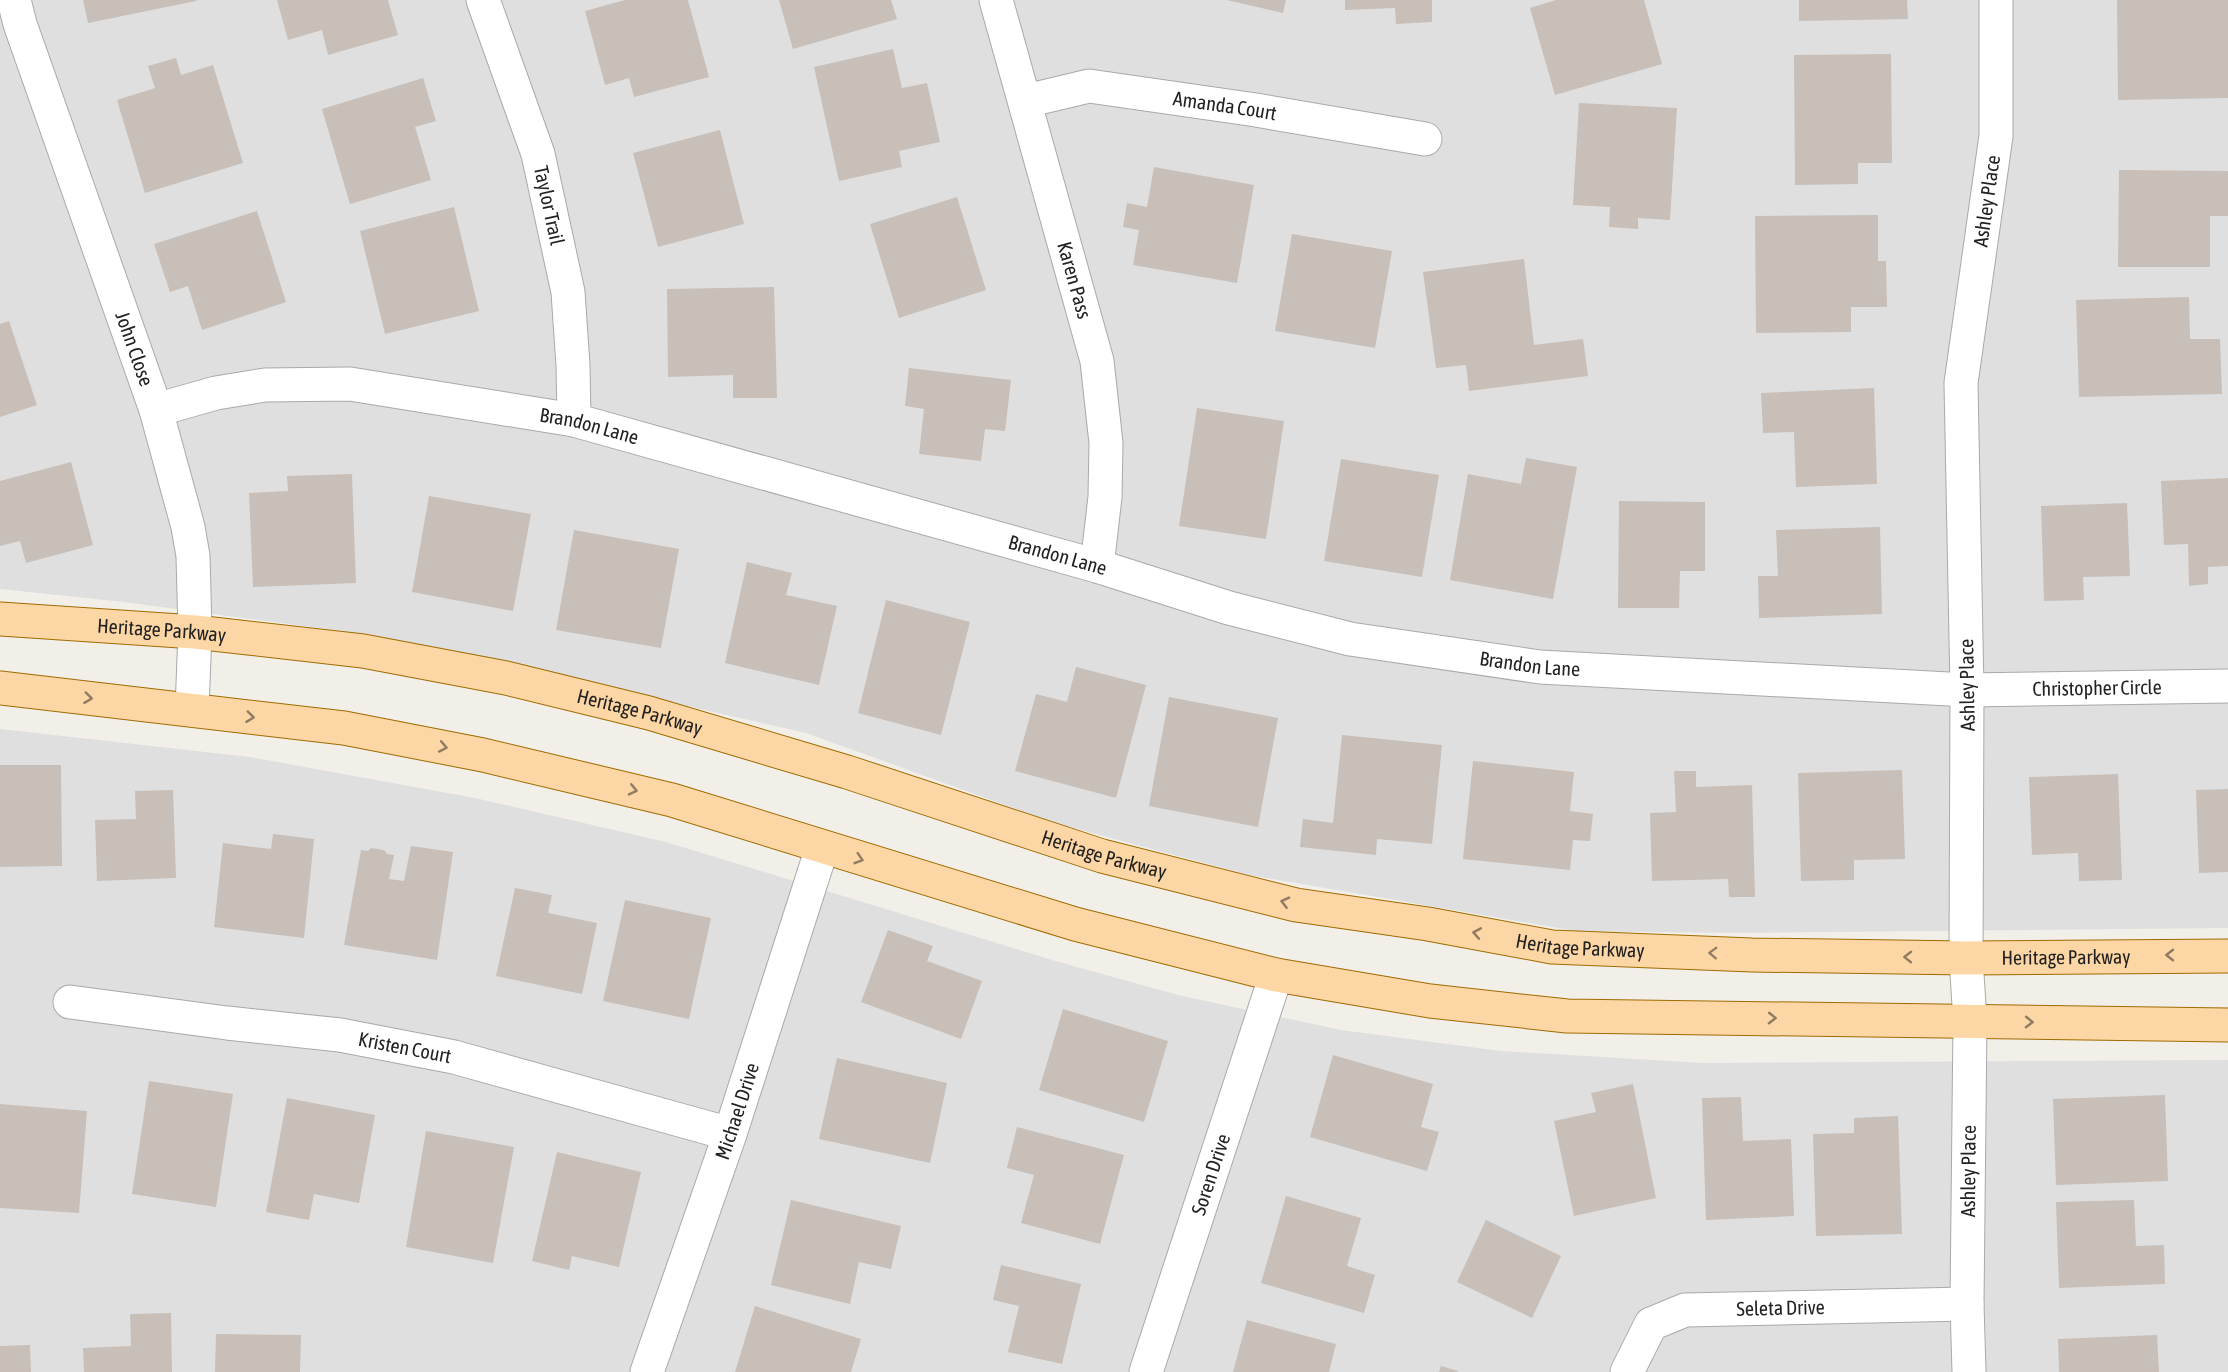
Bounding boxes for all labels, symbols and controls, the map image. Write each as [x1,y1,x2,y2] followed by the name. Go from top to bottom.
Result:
[1172,86,1279,124] street label: Amanda Court
[1968,154,2004,248] street label: Ashley Place
[530,163,570,248] street label: Taylor Trail
[1053,239,1097,321] street label: Karen Pass
[111,308,159,389] street label: John Close
[538,403,641,449] street label: Brandon Lane
[1006,530,1110,579] street label: Brandon Lane
[96,614,227,646] street label: Heritage Parkway
[1954,639,1979,731] street label: Ashley Place
[1478,646,1581,680] street label: Brandon Lane
[2032,675,2162,700] street label: Christopher Circle
[575,684,705,739] street label: Heritage Parkway
[84,691,93,704] one-way arrow
[245,710,255,723] one-way arrow
[437,740,447,753] one-way arrow
[627,783,637,796] one-way arrow
[1039,825,1169,883] street label: Heritage Parkway
[854,852,864,864] one-way arrow
[1280,897,1290,910] one-way arrow
[1473,927,1483,940] one-way arrow
[1514,929,1645,962] street label: Heritage Parkway
[2001,945,2131,969] street label: Heritage Parkway
[1709,947,1718,960] one-way arrow
[2165,949,2174,961] one-way arrow
[1903,951,1912,963] one-way arrow
[1767,1012,1776,1024] one-way arrow
[2024,1016,2033,1028] one-way arrow
[357,1027,453,1067] street label: Kristen Court
[710,1060,763,1162] street label: Michael Drive
[1956,1125,1980,1217] street label: Ashley Place
[1186,1131,1234,1218] street label: Soren Drive
[1736,1295,1825,1320] street label: Seleta Drive

